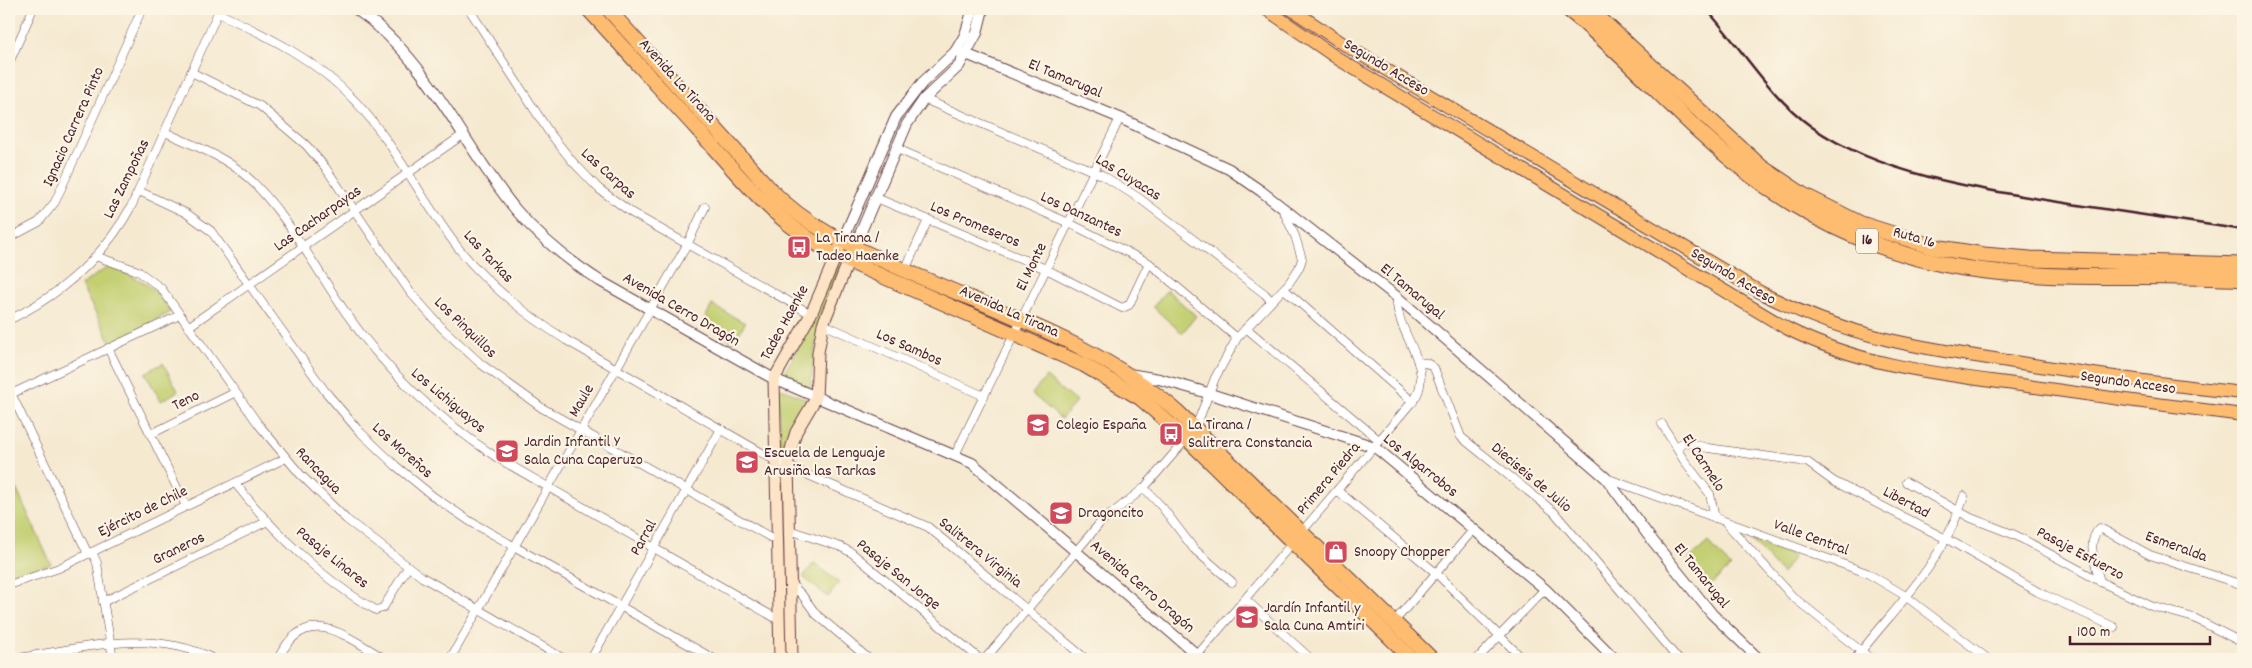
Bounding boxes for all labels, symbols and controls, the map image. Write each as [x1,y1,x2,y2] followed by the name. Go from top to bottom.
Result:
[1339,33,1433,103] street label: Segundo Acceso
[633,34,722,129] street label: Avenida La Tirana
[1024,53,1106,105] street label: El Tamarugal
[37,63,111,191] street label: Ignacio Carrera Pinto
[98,135,156,223] street label: Las Zampoñas
[575,143,641,205] street label: Las Carpas
[1091,149,1166,207] street label: Las Cuyacas
[269,180,367,258] street label: Las Cacharpayas
[1036,186,1126,244] street label: Los Danzantes
[926,196,1024,254] street label: Los Promeseros
[1890,221,1938,255] street label: Ruta 16
[457,225,519,289] street label: Las Tarkas
[816,227,899,268] place label: La Tirana / Tadeo Haenke
[1856,228,1878,254] road number: 16
[786,234,812,260] bus stop icon: La Tirana / Tadeo Haenke
[1010,239,1054,295] street label: El Monte
[1686,242,1780,312] street label: Segundo Acceso
[1375,258,1450,326] street label: El Tamarugal
[618,267,744,353] street label: Avenida Cerro Dragón
[956,280,1063,344] street label: Avenida La Tirana
[755,281,815,365] street label: Tadeo Haenke
[428,292,502,364] street label: Los Pinquillos
[872,323,946,373] street label: Los Sambos
[405,363,491,440] street label: Los Lichiguayos
[2079,365,2177,401] street label: Segundo Acceso
[563,380,601,422] street label: Maule
[168,385,204,417] street label: Teno
[1025,412,1051,438] school or university icon: Colegio España
[1056,414,1147,437] place label: Colegio España
[1188,414,1313,455] place label: La Tirana / Salitrera Constancia
[367,417,438,485] street label: Los Moreños
[1158,421,1184,447] bus stop icon: La Tirana / Salitrera Constancia
[1377,428,1463,504] street label: Los Algarrobos
[1676,429,1730,497] street label: El Carmelo
[524,431,643,472] place label: Jardin Infantil Y Sala Cuna Caperuzo
[1291,437,1367,521] street label: Primera Piedra
[1486,437,1576,519] street label: Dieciseis de Julio
[494,438,520,464] school or university icon: Jardin Infantil Y Sala Cuna Caperuzo
[290,442,347,500] street label: Rancagua
[764,442,885,483] place label: Escuela de Lenguaje Arusiña las Tarkas
[734,449,760,475] school or university icon: Escuela de Lenguaje Arusiña las Tarkas
[94,480,192,544] street label: Ejército de Chile
[1878,481,1934,525] street label: Libertad
[1048,500,1074,526] school or university icon: Dragoncito
[1078,502,1144,525] place label: Dragoncito
[933,512,1027,594] street label: Salitrera Virginia
[1770,514,1852,562] street label: Valle Central
[625,516,663,560] street label: Parral
[291,521,374,595] street label: Pasaje Linares
[2032,521,2128,587] street label: Pasaje Esfuerzo
[2142,525,2211,569] street label: Esmeralda
[149,526,209,572] street label: Graneros
[851,534,945,616] street label: Pasaje San Jorge
[1085,535,1199,639] street label: Avenida Cerro Dragón
[1667,538,1735,614] street label: El Tamarugal
[1323,539,1349,565] shop icon: Snoopy Chopper
[1354,541,1450,564] place label: Snoopy Chopper
[1264,597,1364,638] place label: Jardín Infantil y Sala Cuna Amtiri
[1234,604,1260,630] school or university icon: Jardín Infantil y Sala Cuna Amtiri
[2070,613,2210,645] scale bar
[2077,622,2110,644] text: 100 m

